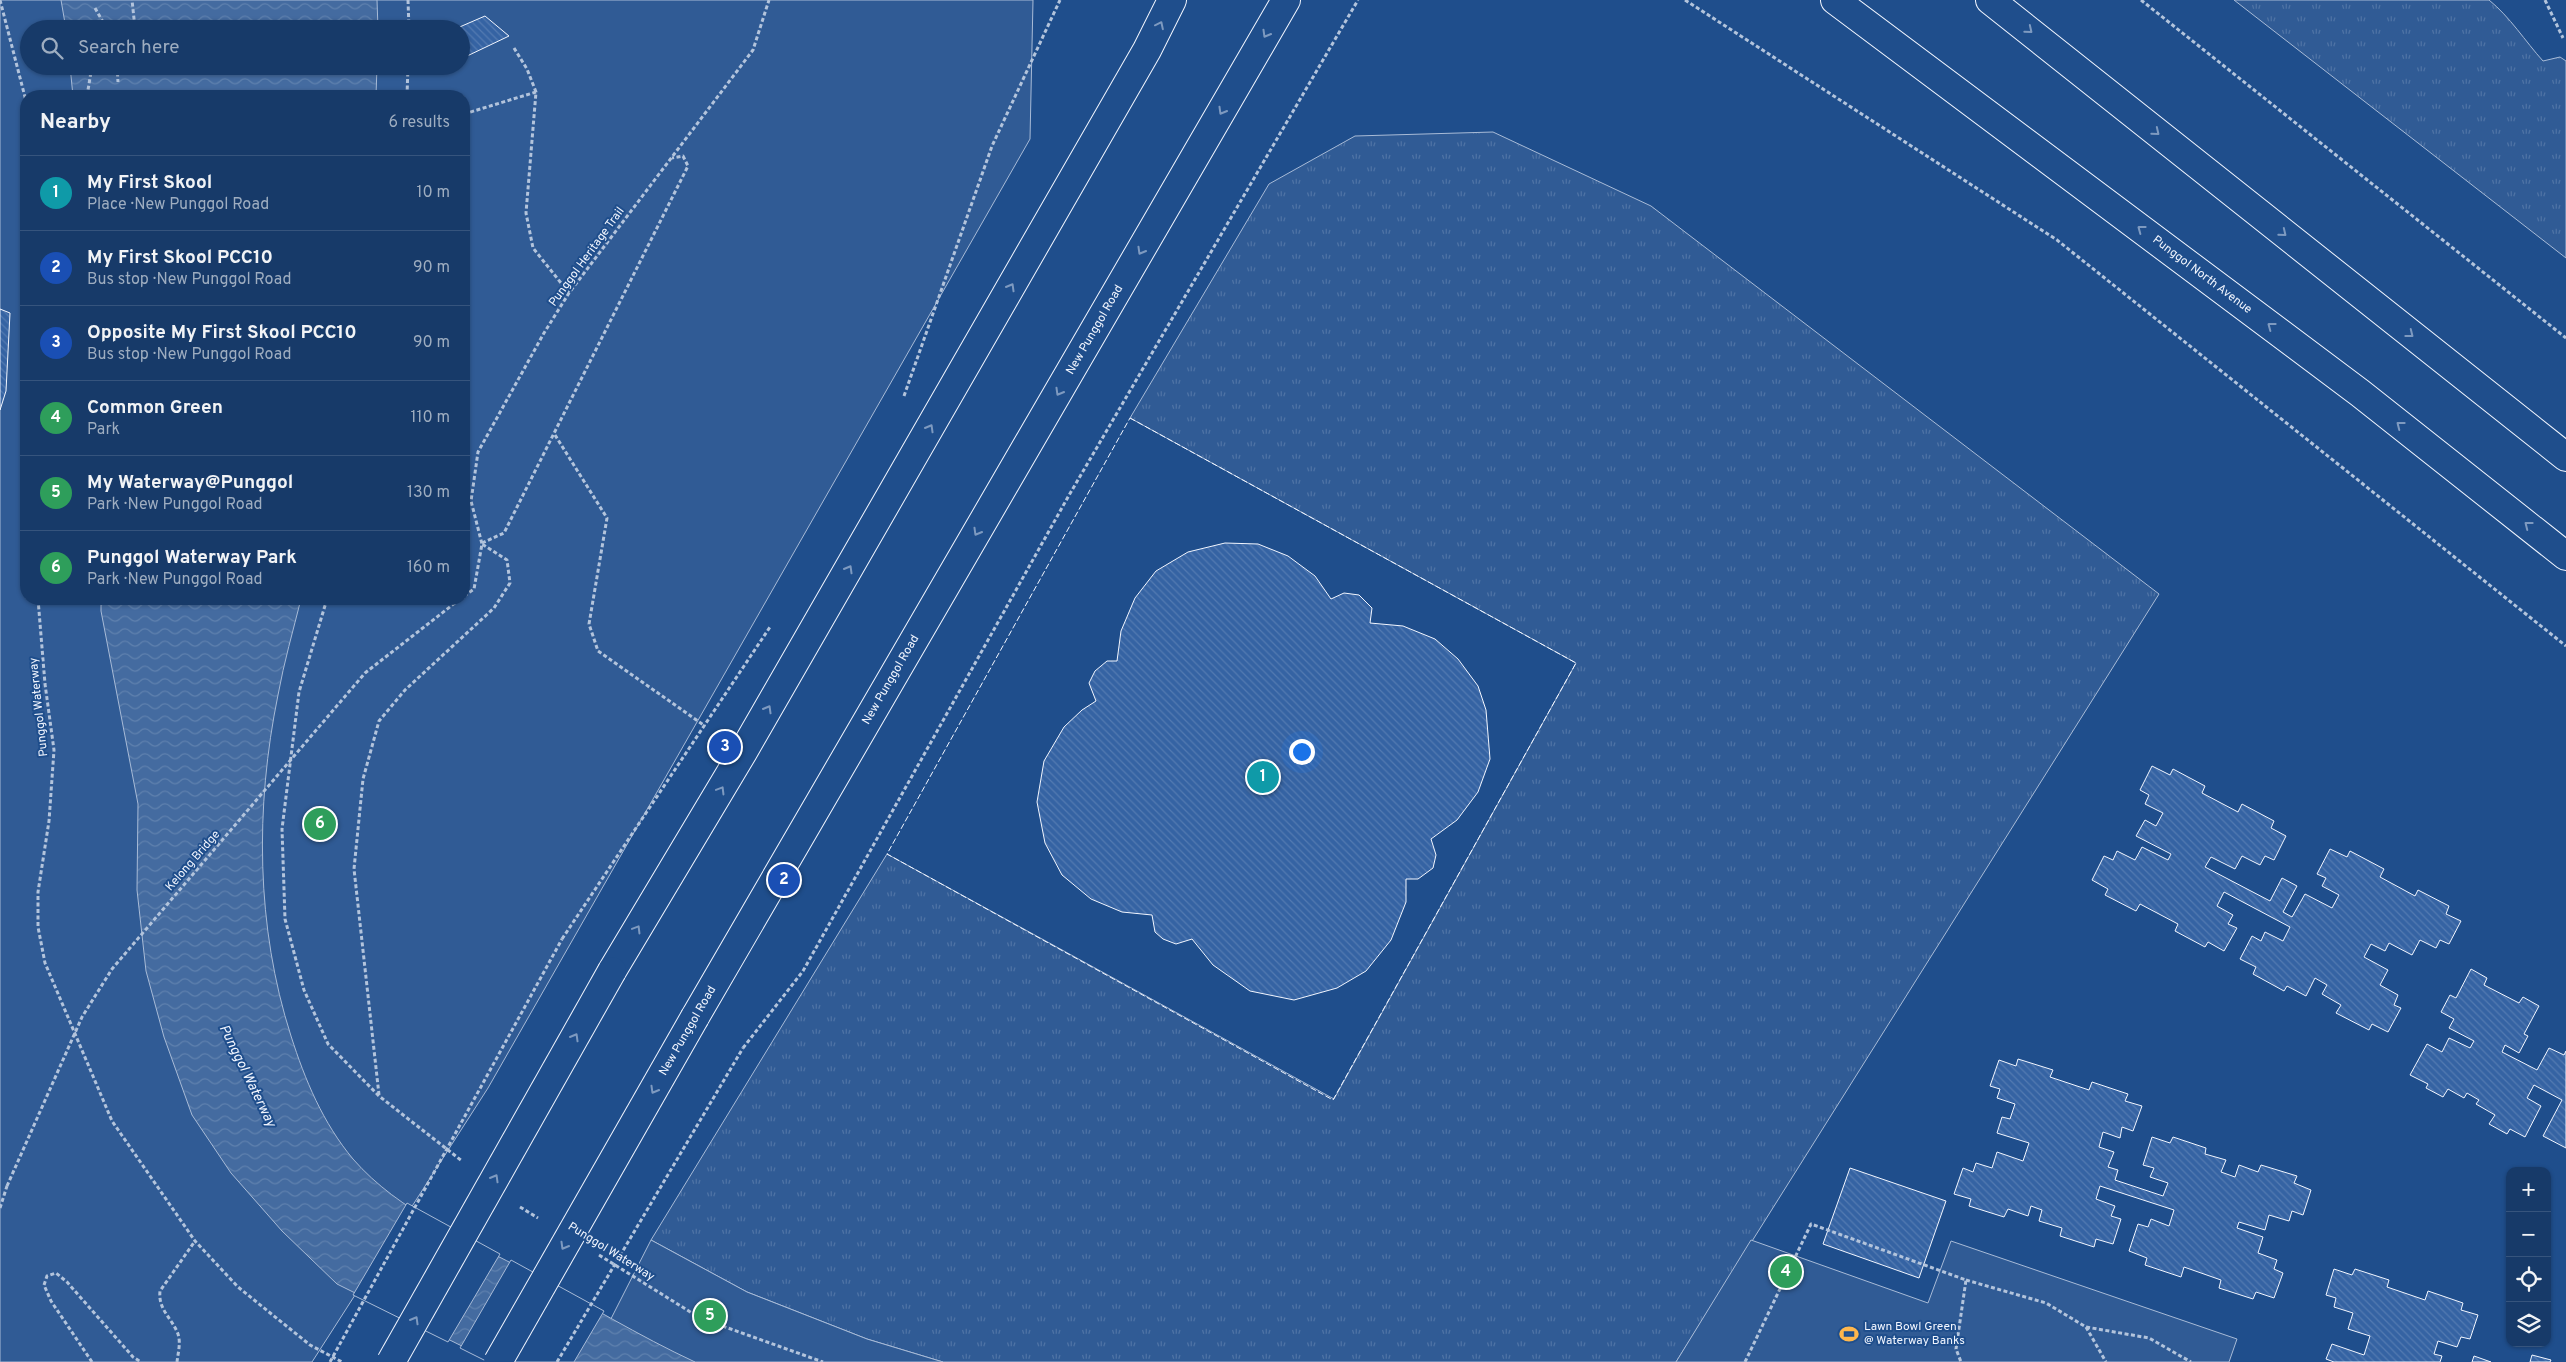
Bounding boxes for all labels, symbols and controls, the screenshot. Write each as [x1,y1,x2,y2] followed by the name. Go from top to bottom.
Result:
[20,20,470,75] search box
[1154,21,1164,30] one-way arrow
[2023,25,2032,34] one-way arrow
[1263,29,1273,38] one-way arrow
[38,34,66,62] icon: search
[78,36,180,60] text: Search here
[1218,105,1228,114] one-way arrow
[40,109,111,136] text: Nearby
[388,113,450,133] text: 6 results
[2150,126,2159,134] one-way arrow
[87,171,212,195] text: My First Skool
[53,183,59,203] text: 1
[416,183,450,203] text: 10 m
[87,195,269,215] text: Place · New Punggol Road
[546,204,628,310] street label: Punggol Heritage Trail
[2137,226,2147,235] one-way arrow
[2277,227,2286,235] one-way arrow
[2149,232,2255,318] street label: Punggol North Avenue
[87,246,273,270] text: My First Skool PCC10
[1137,246,1147,255] one-way arrow
[51,258,61,278] text: 2
[413,258,450,278] text: 90 m
[87,270,291,290] text: Bus stop · New Punggol Road
[1063,282,1127,378] street label: New Punggol Road
[1005,283,1015,292] one-way arrow
[87,321,357,345] text: Opposite My First Skool PCC10
[2268,324,2277,332] one-way arrow
[2404,328,2414,337] one-way arrow
[51,333,61,353] text: 3
[413,333,450,353] text: 90 m
[87,345,291,365] text: Bus stop · New Punggol Road
[1055,386,1065,395] one-way arrow
[87,396,223,420] text: Common Green
[51,408,61,428] text: 4
[410,408,450,428] text: 110 m
[87,420,120,440] text: Park
[2397,422,2406,430] one-way arrow
[924,424,934,433] one-way arrow
[87,471,293,495] text: My Waterway@Punggol
[51,483,61,503] text: 5
[407,483,450,503] text: 130 m
[87,495,263,515] text: Park · New Punggol Road
[2525,523,2534,531] one-way arrow
[974,527,984,536] one-way arrow
[87,546,297,570] text: Punggol Waterway Park
[51,558,61,578] text: 6
[407,558,450,578] text: 160 m
[843,565,853,574] one-way arrow
[87,570,263,590] text: Park · New Punggol Road
[859,632,923,728] street label: New Punggol Road
[26,657,52,757] street label: Punggol Waterway
[761,706,771,715] one-way arrow
[709,728,741,766] pin: 3
[1289,739,1315,765] your location
[1247,758,1279,796] pin: 1
[714,786,724,795] one-way arrow
[304,805,336,843] pin: 6
[162,827,224,895] street label: Kelong Bridge
[768,861,800,899] pin: 2
[631,926,641,935] one-way arrow
[656,983,720,1079] street label: New Punggol Road
[215,1022,280,1131] water label: Punggol Waterway
[569,1033,579,1042] one-way arrow
[650,1084,660,1093] one-way arrow
[2506,1167,2551,1347] map controls
[2506,1167,2551,1212] button: +
[489,1175,499,1184] one-way arrow
[2506,1212,2551,1257] button: −
[564,1219,658,1285] street label: Punggol Waterway
[561,1241,571,1250] one-way arrow
[1770,1253,1802,1291] pin: 4
[2506,1257,2551,1302] button: locate
[694,1297,726,1335] pin: 5
[2506,1302,2551,1347] button: layers
[409,1316,419,1325] one-way arrow
[1864,1319,1965,1349] place label: Lawn Bowl Green @ Waterway Banks
[1838,1323,1860,1345] sports icon: Lawn Bowl Green @ Waterway Banks

